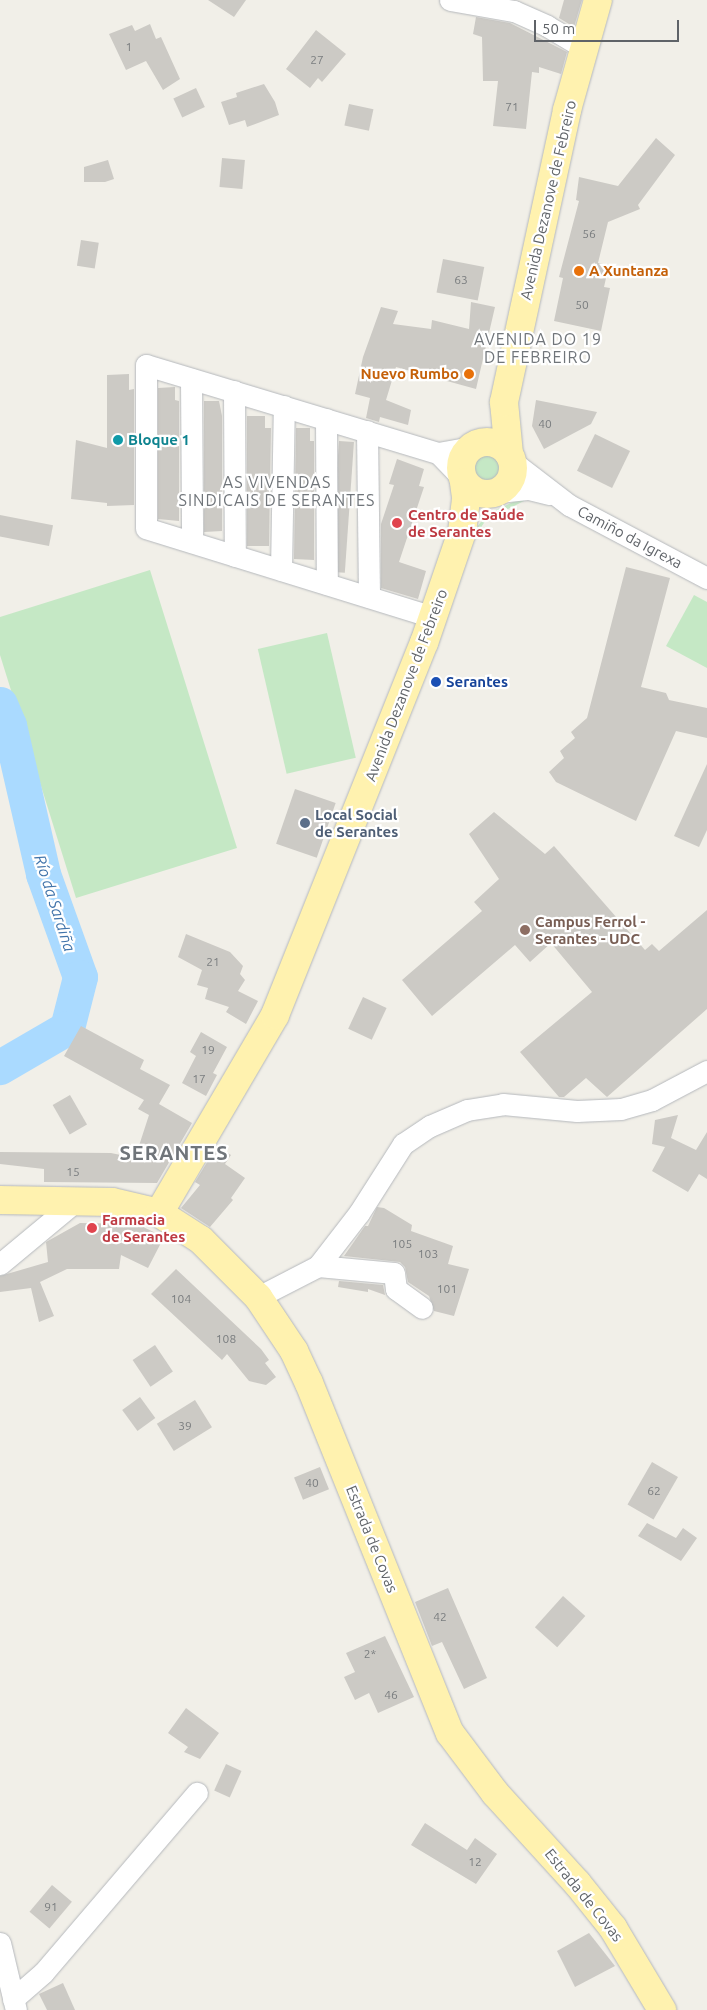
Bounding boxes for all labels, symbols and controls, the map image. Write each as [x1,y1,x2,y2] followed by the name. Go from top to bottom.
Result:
[537,10,682,42] scale bar
[542,20,575,37] text: 50 m
[126,40,132,54] house number: 1
[310,53,324,67] house number: 27
[516,98,580,302] street label: Avenida Dezanove de Febreiro
[505,100,519,114] house number: 71
[582,227,596,241] house number: 56
[589,262,669,280] place label: A Xuntanza
[573,265,585,277] marker: A Xuntanza
[454,273,468,287] house number: 63
[575,298,589,312] house number: 50
[472,329,604,367] district label: AVENIDA DO 19 DE FEBREIRO
[361,365,459,383] place label: Nuevo Rumbo
[463,368,475,380] marker: Nuevo Rumbo
[538,417,552,431] house number: 40
[128,431,190,449] place label: Bloque 1
[112,434,124,446] marker: Bloque 1
[176,472,378,510] district label: AS VIVENDAS SINDICAIS DE SERANTES
[575,502,685,572] street label: Camiño da Igrexa
[408,505,524,540] place label: Centro de Saúde de Serantes
[390,516,404,530] marker: Centro de Saúde de Serantes
[361,586,451,784] street label: Avenida Dezanove de Febreiro
[446,673,508,691] place label: Serantes
[430,676,442,688] marker: Serantes
[315,805,398,840] place label: Local Social de Serantes
[299,817,311,829] marker: Local Social de Serantes
[30,852,80,954] water label: Río da Sardiña
[535,912,645,947] place label: Campus Ferrol - Serantes - UDC
[519,924,531,936] marker: Campus Ferrol - Serantes - UDC
[206,955,220,969] house number: 21
[201,1043,215,1057] house number: 19
[192,1072,206,1086] house number: 17
[118,1140,230,1164] district label: SERANTES
[66,1165,80,1179] house number: 15
[102,1210,185,1245] place label: Farmacia de Serantes
[86,1222,98,1234] marker: Farmacia de Serantes
[392,1237,412,1251] house number: 105
[418,1247,438,1261] house number: 103
[437,1282,457,1296] house number: 101
[171,1292,191,1306] house number: 104
[216,1332,236,1346] house number: 108
[178,1419,192,1433] house number: 39
[305,1476,319,1490] house number: 40
[342,1483,402,1595] street label: Estrada de Covas
[647,1484,661,1498] house number: 62
[433,1610,447,1624] house number: 42
[364,1647,376,1661] house number: 2*
[384,1688,398,1702] house number: 46
[541,1845,627,1945] street label: Estrada de Covas
[468,1855,482,1869] house number: 12
[44,1900,58,1914] house number: 91

